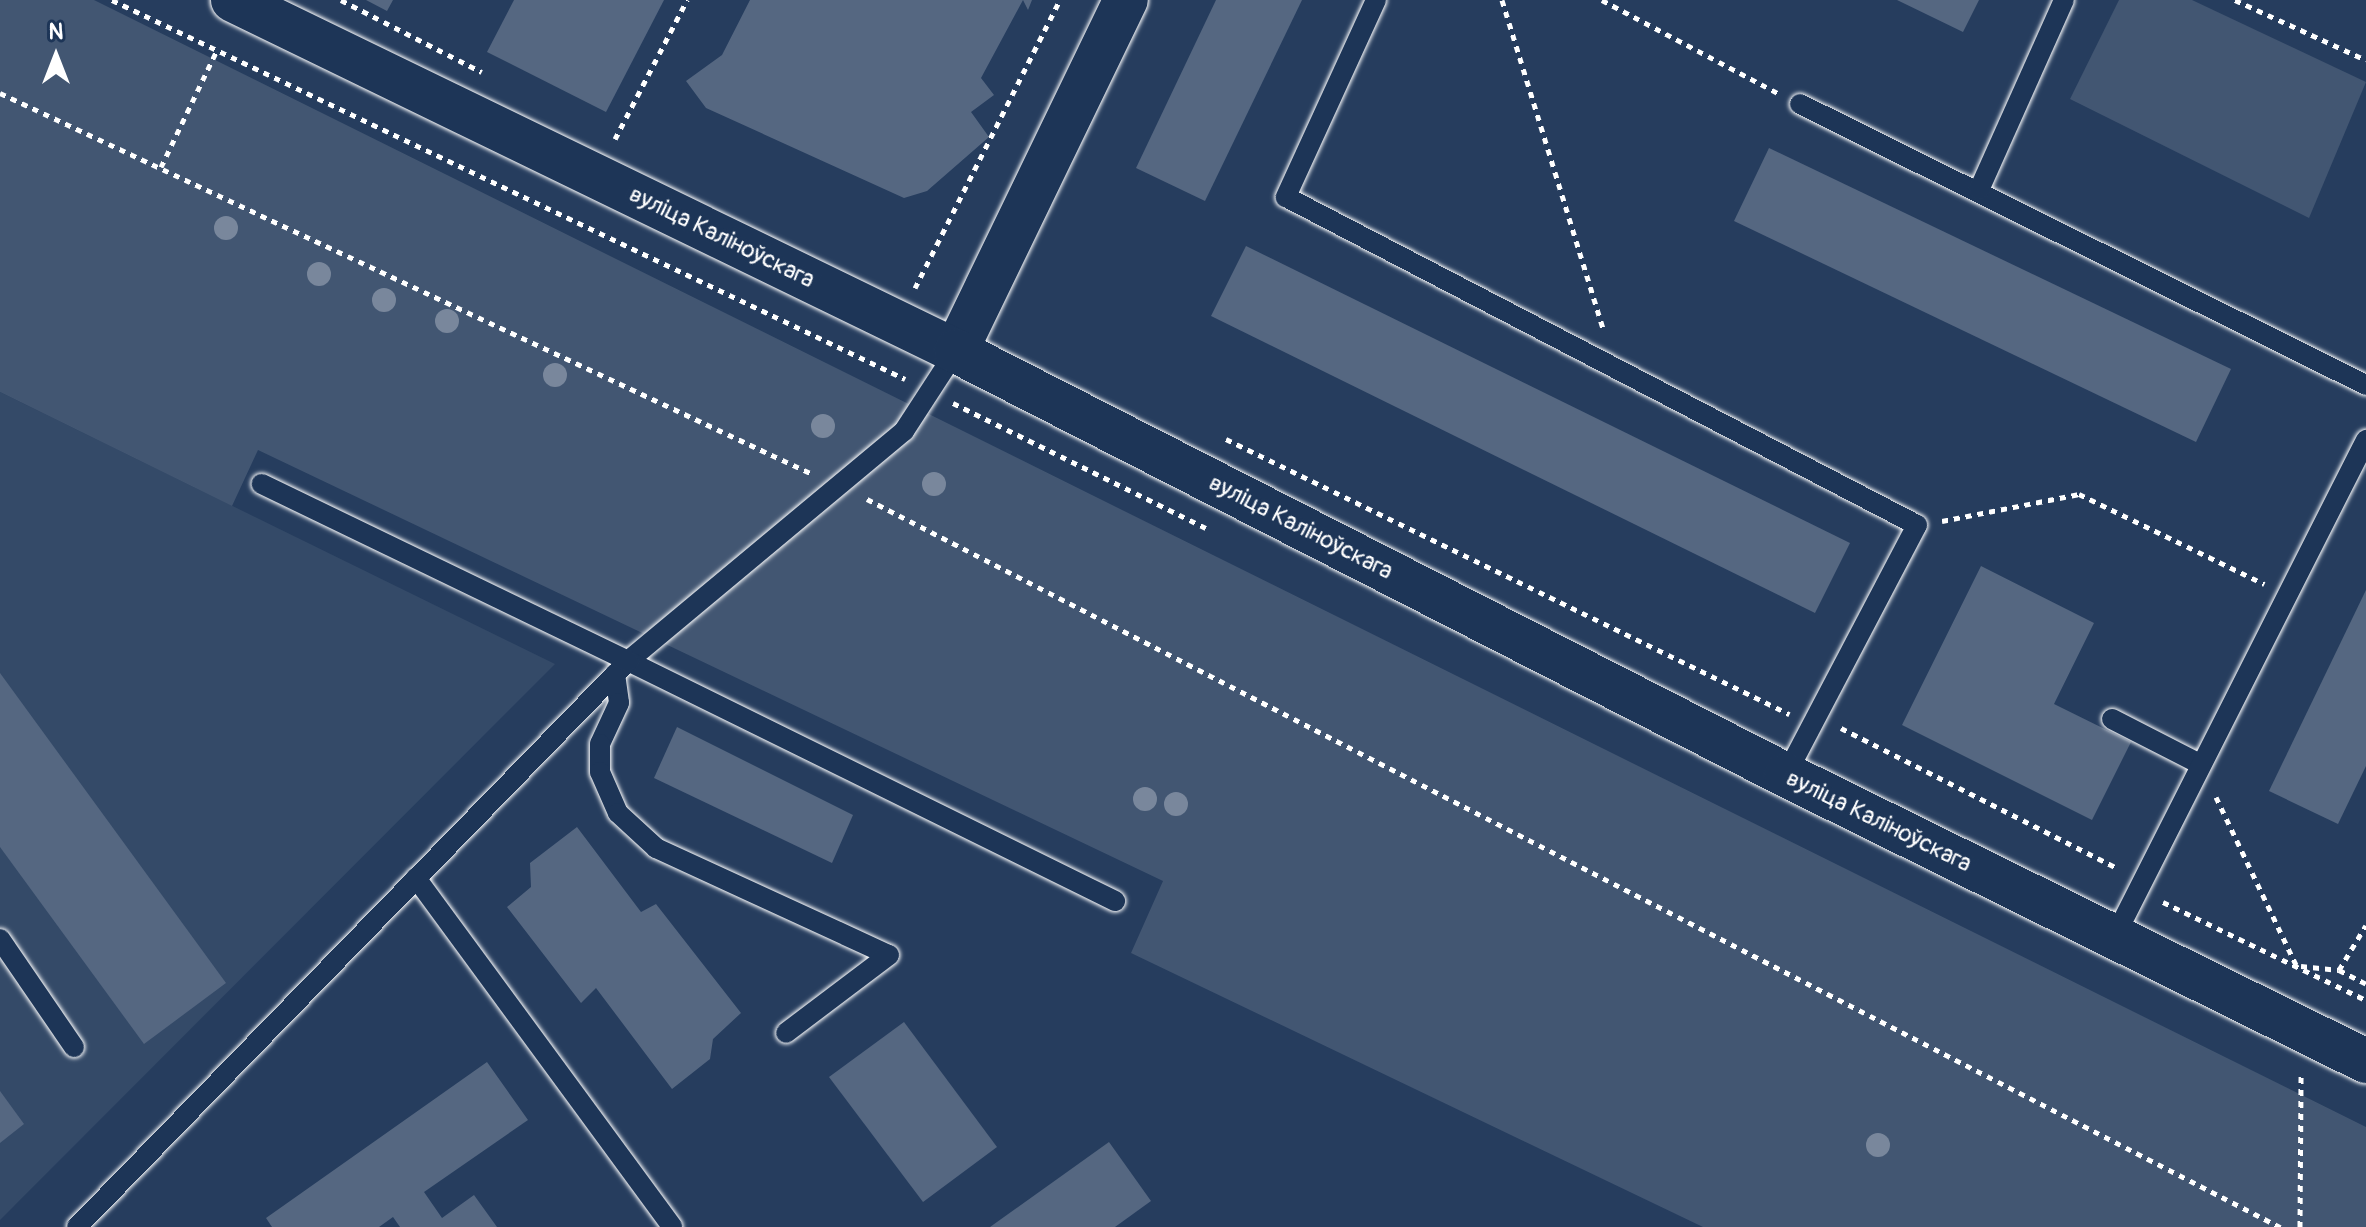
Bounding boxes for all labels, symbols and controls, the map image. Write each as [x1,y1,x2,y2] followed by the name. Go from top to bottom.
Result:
[16,16,96,96] north arrow
[49,18,63,46] text: N
[625,180,819,294] street label: вуліца Каліноўскага
[1204,468,1398,586] street label: вуліца Каліноўскага
[1782,764,1976,878] street label: вуліца Каліноўскага

